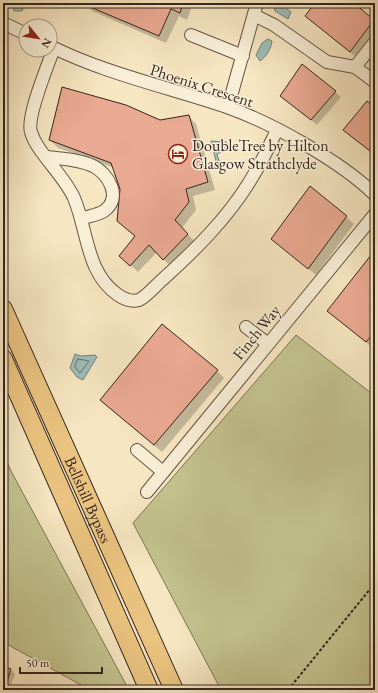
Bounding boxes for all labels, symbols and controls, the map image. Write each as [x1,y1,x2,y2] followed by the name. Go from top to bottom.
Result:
[18,18,58,58] north arrow
[38,36,55,50] text: N
[147,59,256,112] street label: Phoenix Crescent
[192,135,329,174] place label: DoubleTree by Hilton Glasgow Strathclyde
[167,143,189,165] hotel icon: DoubleTree by Hilton Glasgow Strathclyde
[228,300,286,364] street label: Finch Way
[60,453,117,546] street label: Bellshill Bypass
[20,649,102,675] scale bar
[26,655,50,671] text: 50 m

